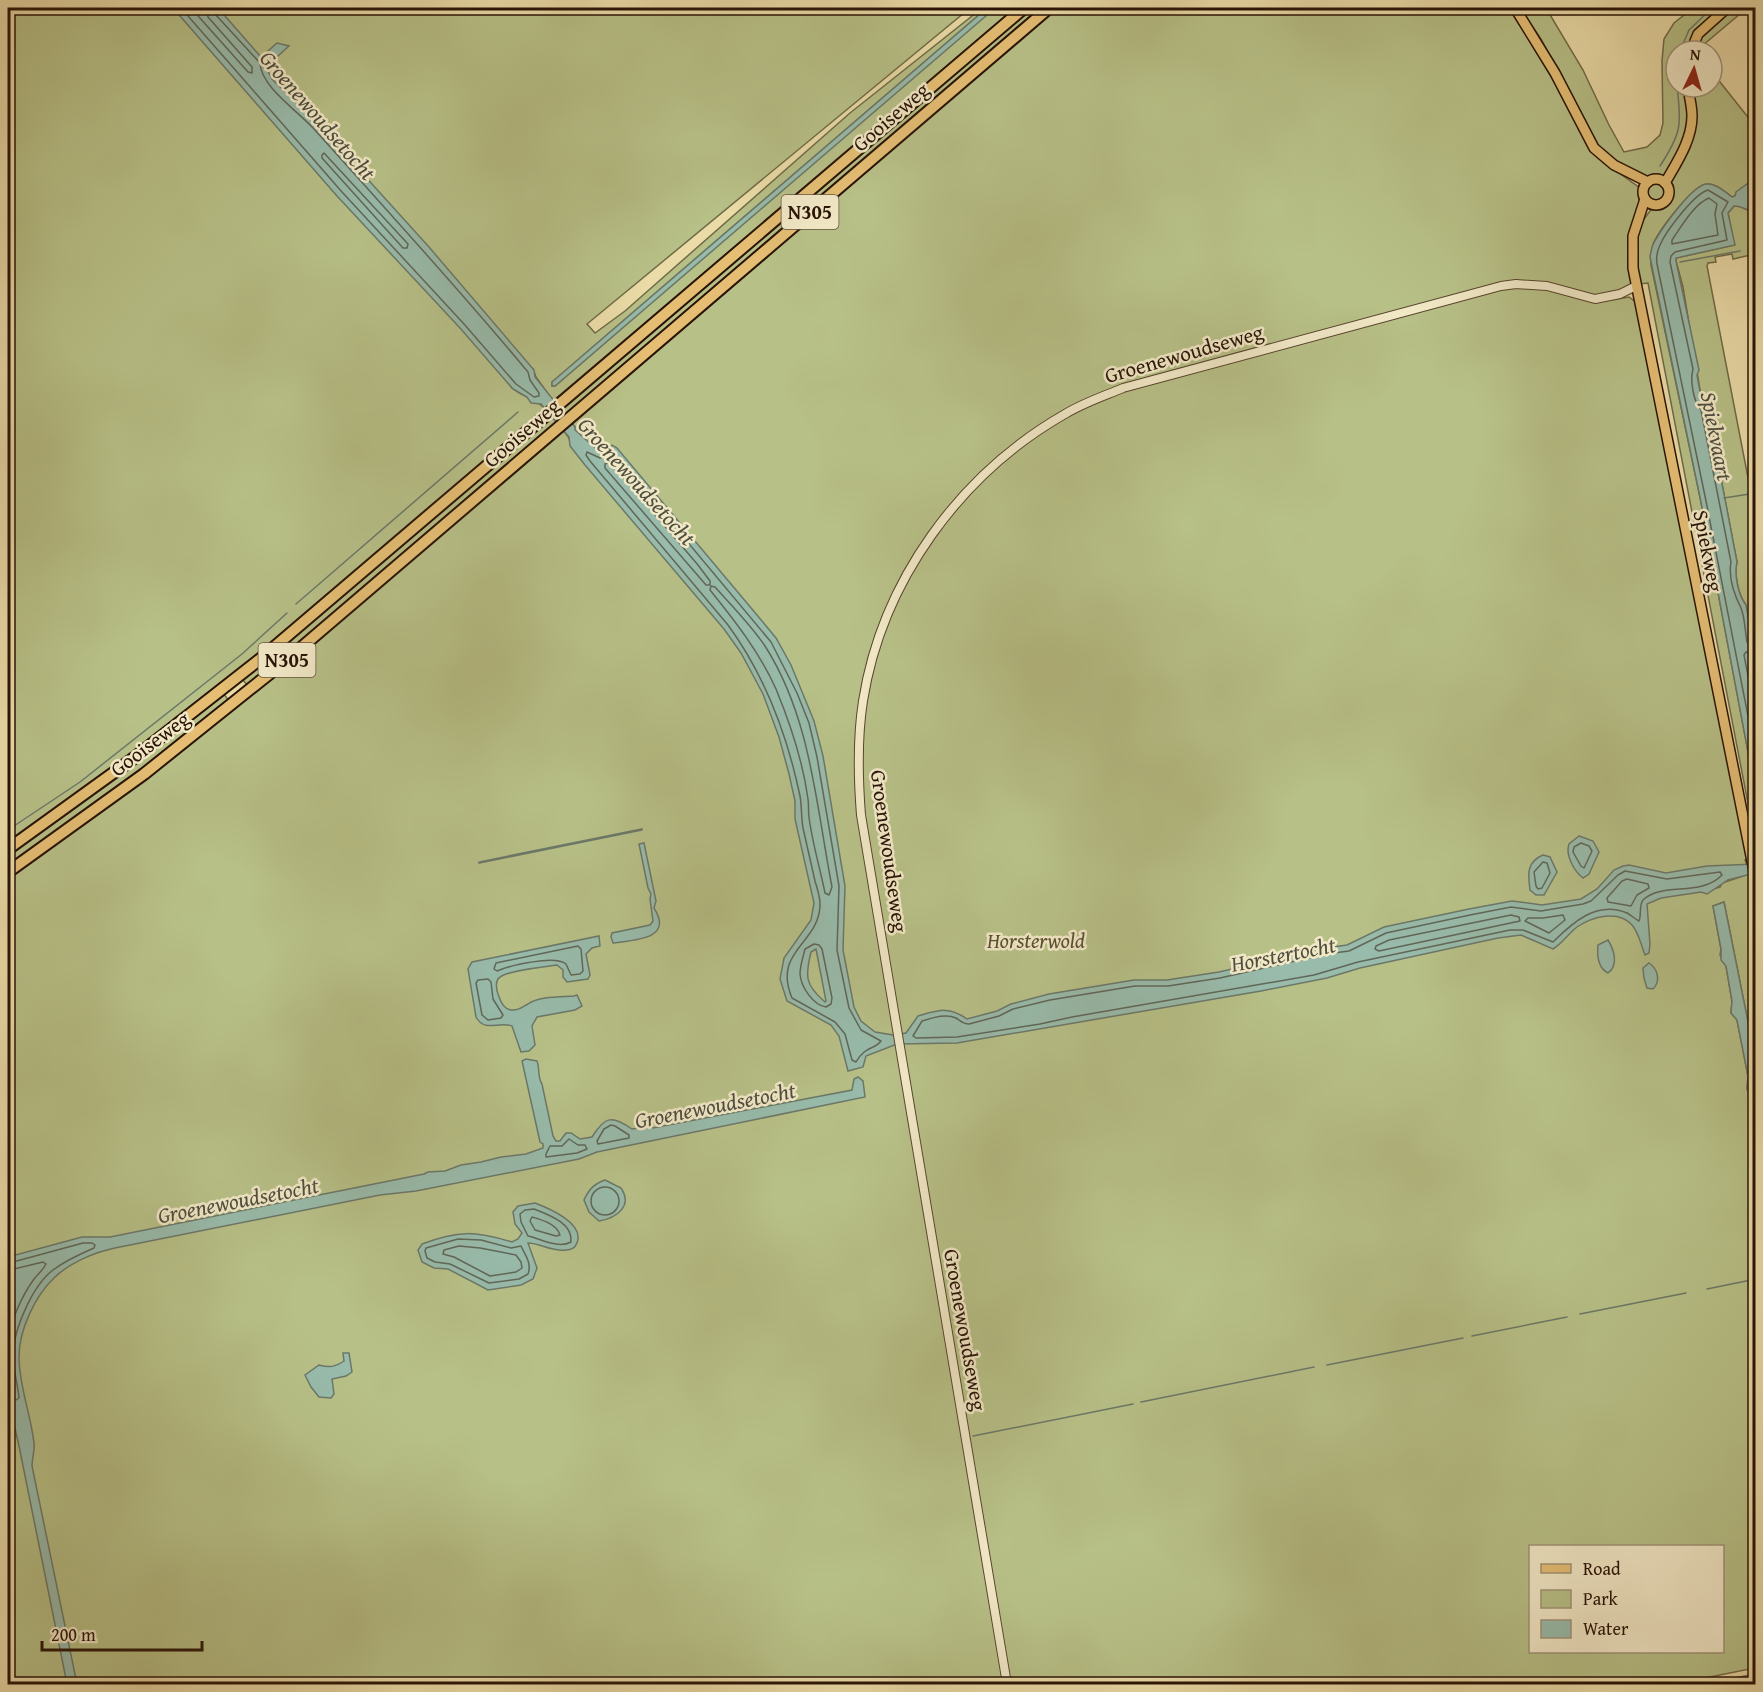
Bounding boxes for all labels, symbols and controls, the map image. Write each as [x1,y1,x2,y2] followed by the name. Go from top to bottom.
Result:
[1664,39,1724,99] north arrow
[1689,42,1702,67] text: N
[252,43,384,188] water label: Groenewoudsetocht
[846,74,936,159] street label: Gooiseweg
[782,195,838,229] road number: N305
[1101,316,1267,391] street label: Groenewoudseweg
[1693,389,1742,484] water label: Spiekvaart
[477,390,567,475] street label: Gooiseweg
[570,410,704,553] water label: Groenewoudsetocht
[1685,507,1732,595] street label: Spiekweg
[258,643,316,677] road number: N305
[103,703,196,784] street label: Gooiseweg
[863,768,916,935] street label: Groenewoudseweg
[986,925,1085,956] park label: Horsterwold
[1227,928,1339,980] water label: Horstertocht
[632,1074,799,1136] water label: Groenewoudsetocht
[155,1169,322,1231] water label: Groenewoudsetocht
[936,1247,995,1414] street label: Groenewoudseweg
[1529,1545,1724,1653] legend
[1583,1555,1621,1582] text: Road
[1583,1585,1619,1612] text: Park
[42,1614,202,1652] scale bar
[1583,1615,1629,1642] text: Water
[51,1621,96,1648] text: 200 m

